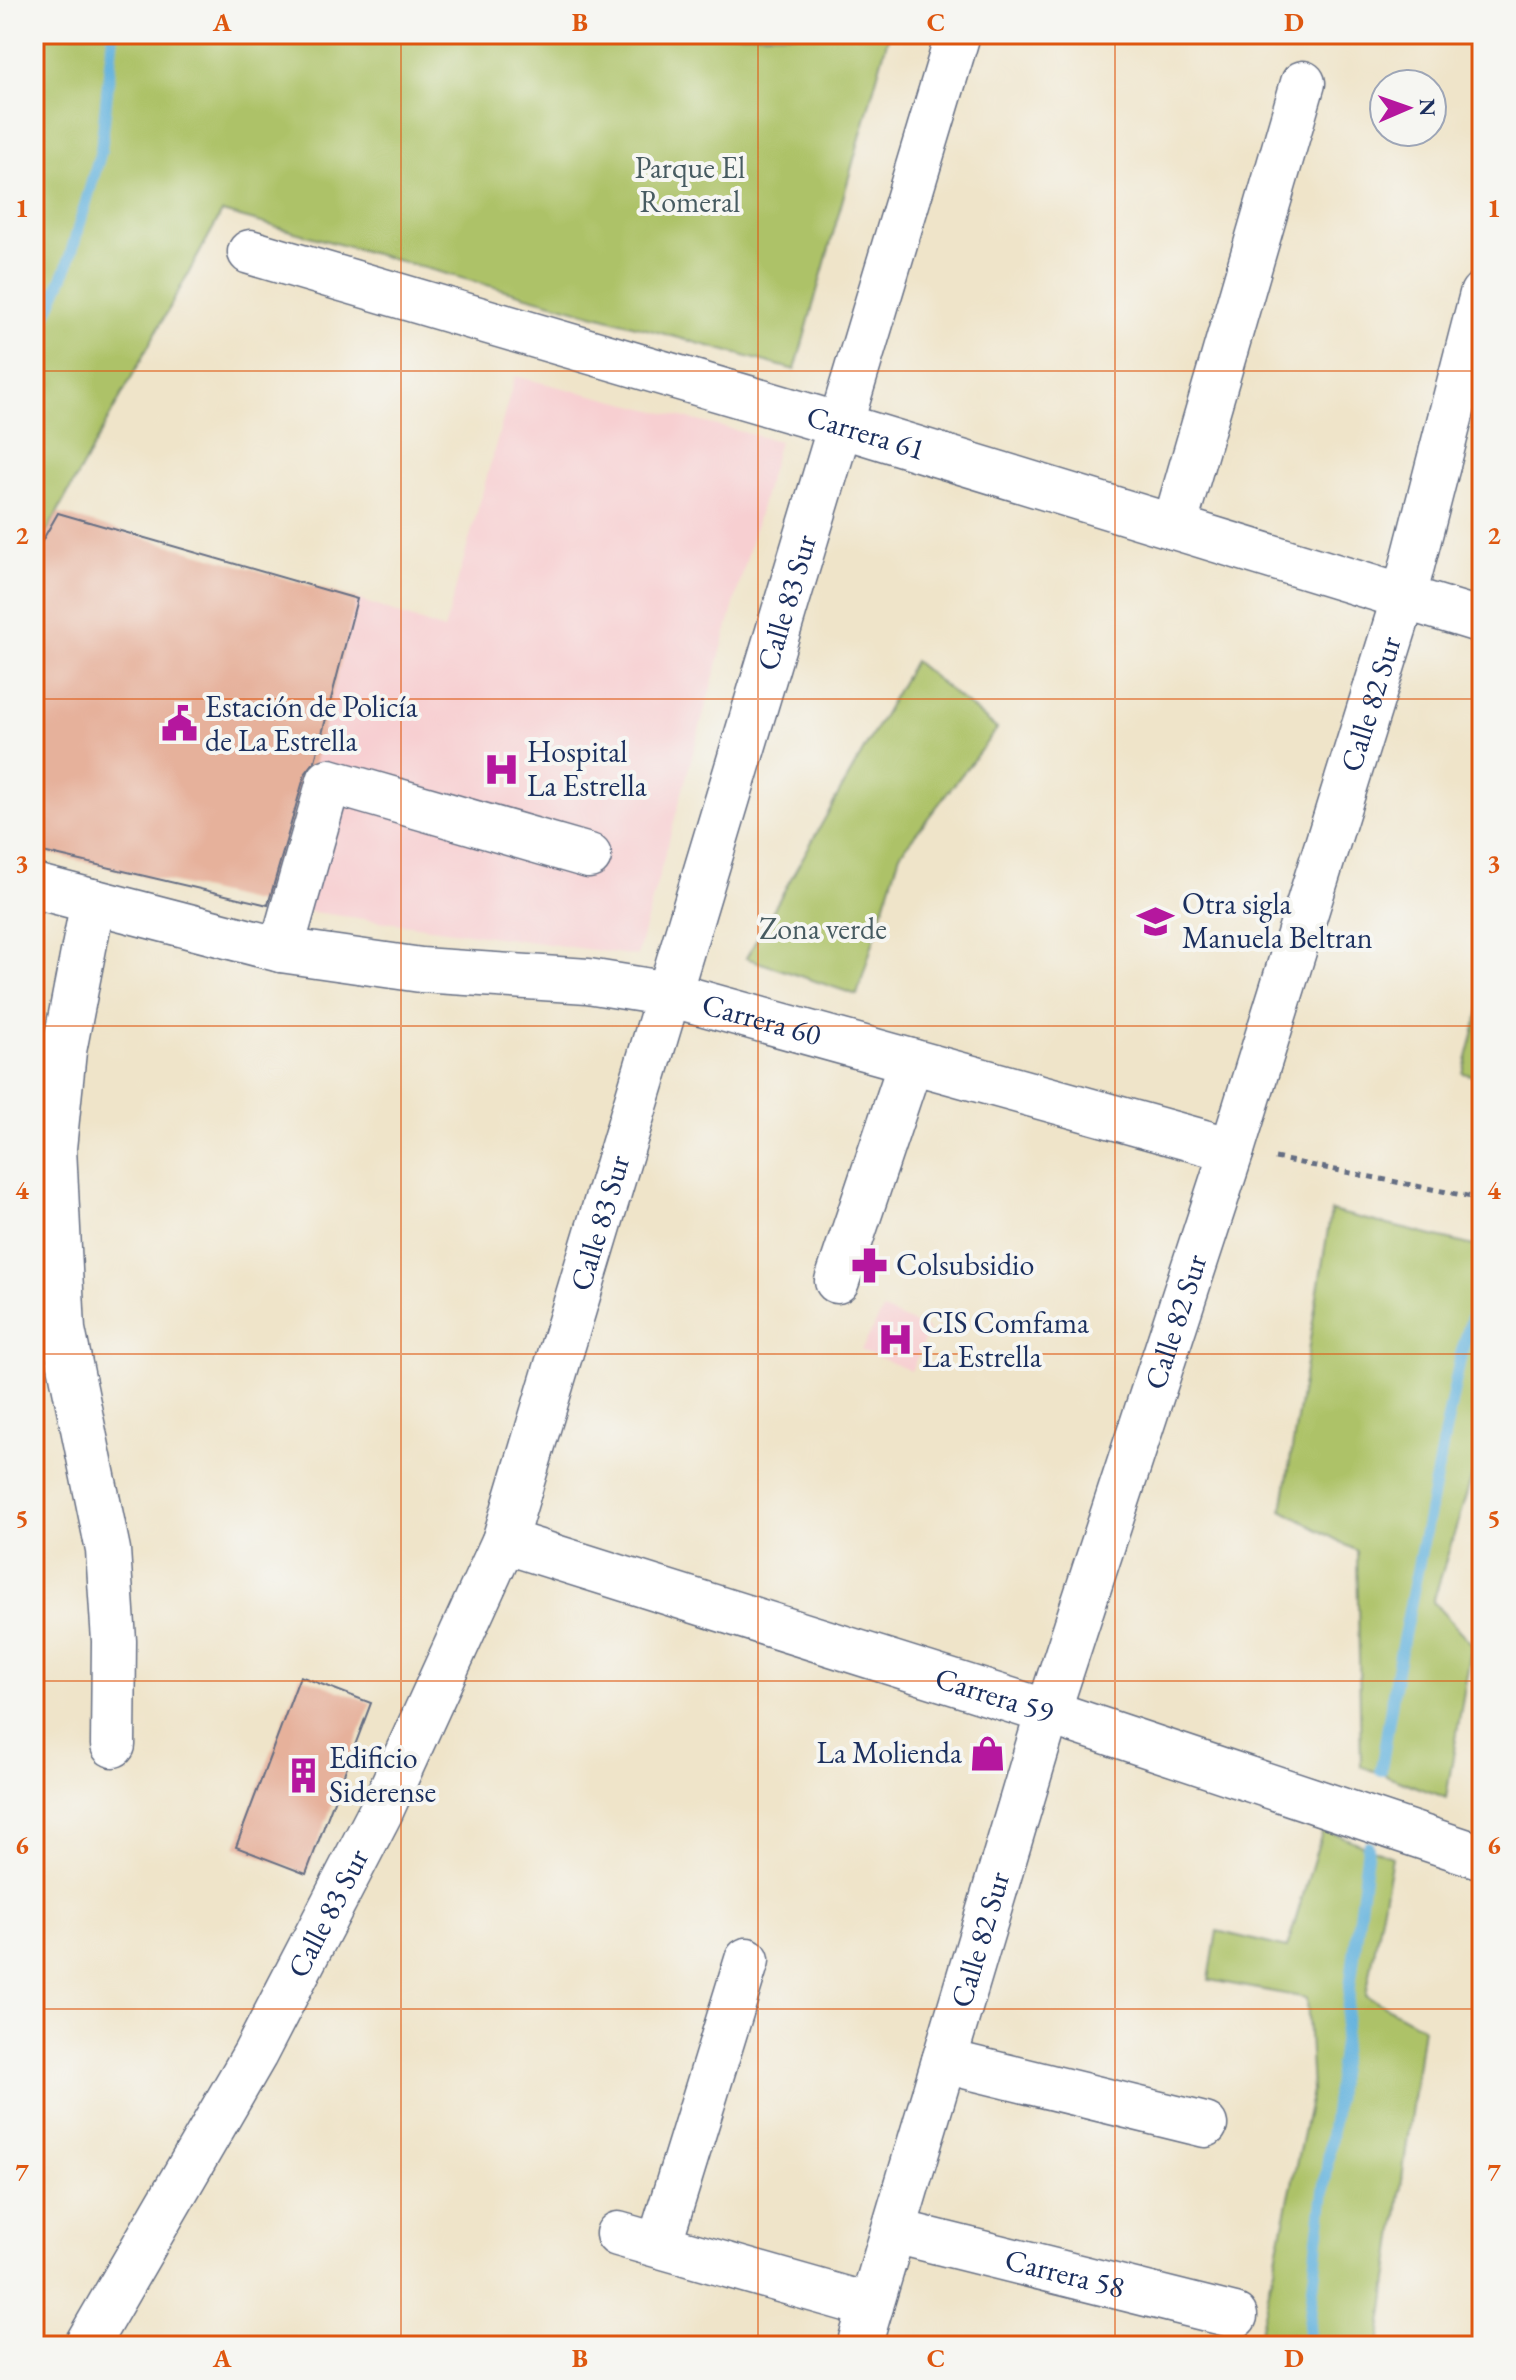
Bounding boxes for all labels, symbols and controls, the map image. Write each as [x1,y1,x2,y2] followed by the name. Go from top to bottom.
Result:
[212,5,232,39] text: A
[572,5,588,39] text: B
[927,5,945,39] text: C
[1284,5,1304,39] text: D
[1368,68,1448,148] north arrow
[1413,98,1442,117] text: N
[635,148,745,221] park label: Parque El Romeral
[15,191,29,225] text: 1
[1487,191,1501,225] text: 1
[802,396,930,469] street label: Carrera 61
[15,518,29,552] text: 2
[1487,518,1501,552] text: 2
[747,530,825,675] street label: Calle 83 Sur
[1331,631,1410,776] street label: Calle 82 Sur
[205,687,418,760] place label: Estación de Policía de La Estrella
[160,705,198,743] public building icon: Estación de Policía de La Estrella
[527,732,647,805] place label: Hospital La Estrella
[482,750,520,788] hospital icon: Hospital La Estrella
[15,846,29,880] text: 3
[1487,846,1501,880] text: 3
[1182,884,1373,957] place label: Otra sigla Manuela Beltran
[1137,902,1175,940] school or university icon: Otra sigla Manuela Beltran
[759,909,887,948] park label: Zona verde
[698,984,826,1054] street label: Carrera 60
[560,1150,638,1295] street label: Calle 83 Sur
[15,1173,29,1207] text: 4
[1487,1173,1501,1207] text: 4
[896,1245,1034,1284] place label: Colsubsidio
[851,1246,889,1284] pharmacy icon: Colsubsidio
[1135,1249,1216,1394] street label: Calle 82 Sur
[922,1303,1089,1376] place label: CIS Comfama La Estrella
[877,1321,915,1359] hospital icon: CIS Comfama La Estrella
[15,1501,29,1535] text: 5
[1487,1501,1501,1535] text: 5
[931,1658,1058,1732] street label: Carrera 59
[816,1733,962,1772] place label: La Molienda
[969,1734,1007,1772] shop icon: La Molienda
[329,1738,436,1811] place label: Edificio Siderense
[284,1756,322,1794] building icon: Edificio Siderense
[15,1828,29,1862] text: 6
[1487,1828,1501,1862] text: 6
[278,1842,377,1984] street label: Calle 83 Sur
[941,1867,1018,2012] street label: Calle 82 Sur
[15,2155,29,2189] text: 7
[1487,2155,1501,2189] text: 7
[1001,2239,1129,2307] street label: Carrera 58
[212,2341,232,2375] text: A
[572,2341,588,2375] text: B
[927,2341,945,2375] text: C
[1284,2341,1304,2375] text: D

